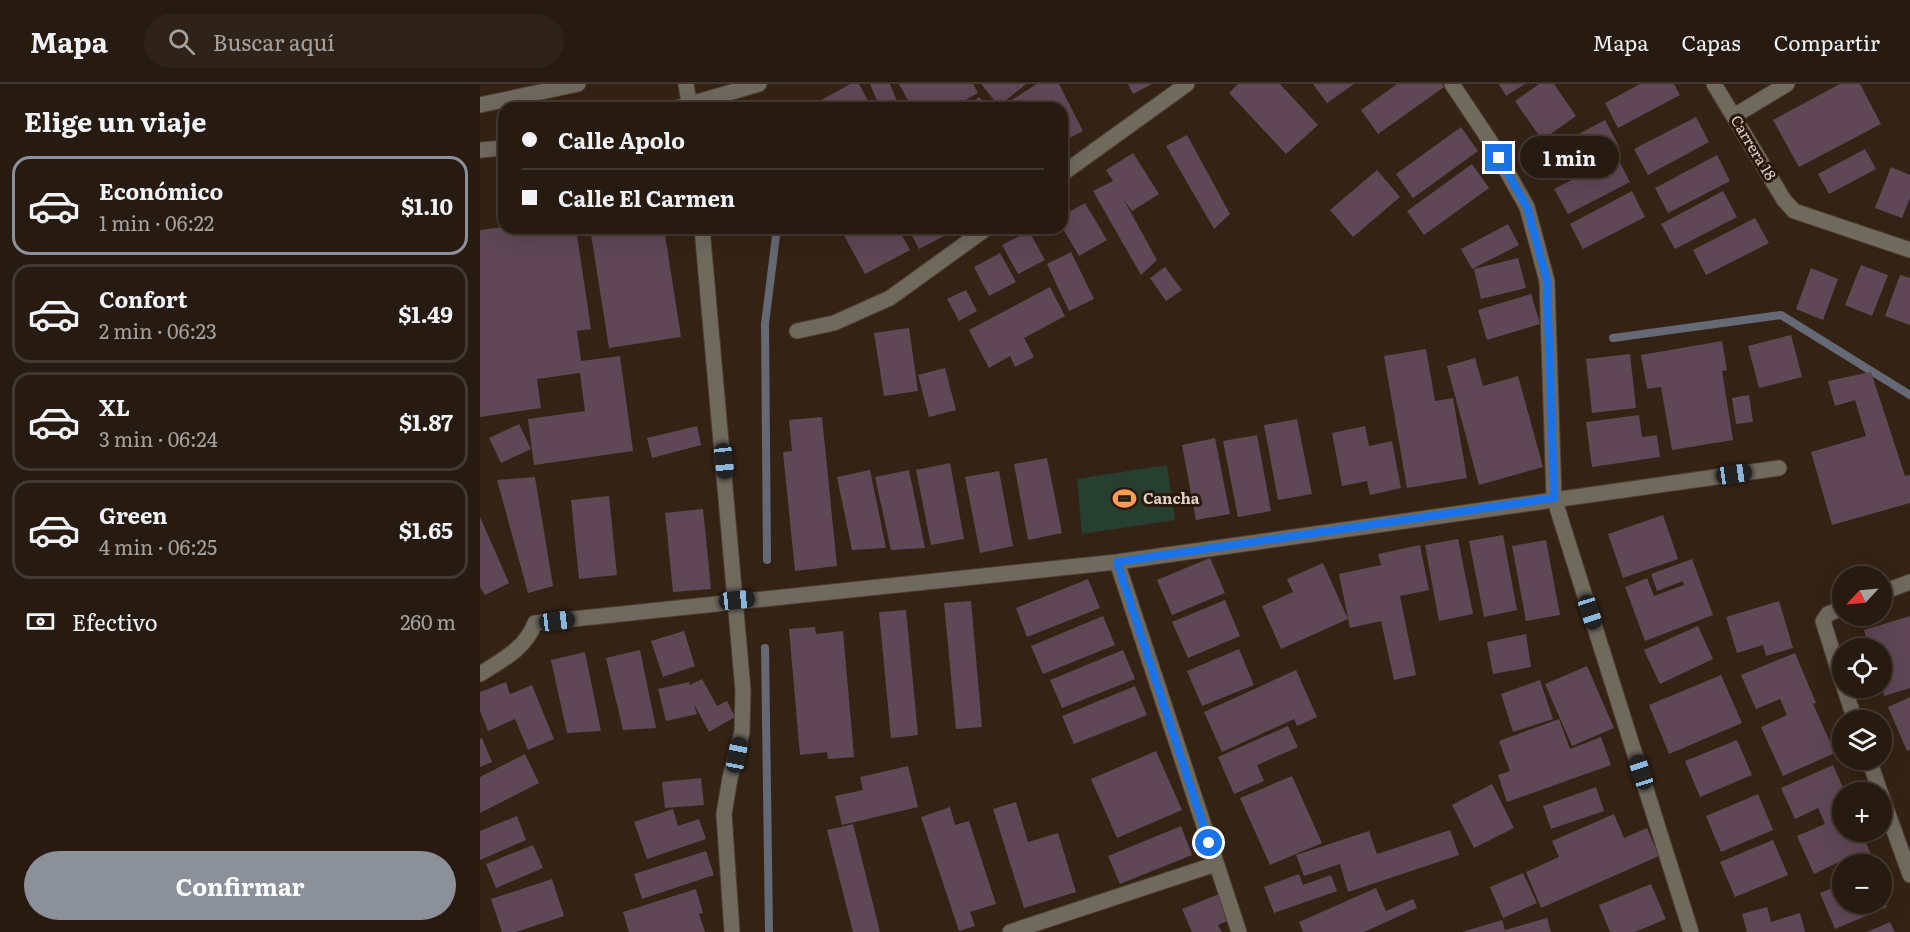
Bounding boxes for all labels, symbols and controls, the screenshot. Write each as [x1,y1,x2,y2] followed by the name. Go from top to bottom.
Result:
[144,14,564,68] search box
[30,20,108,62] text: Mapa
[165,25,198,58] icon: search
[213,25,335,58] text: Buscar aquí
[1592,26,1649,57] text: Mapa
[1682,26,1741,57] text: Capas
[1774,26,1880,57] text: Compartir
[24,100,207,140] text: Elige un viaje
[1726,110,1783,184] street label: Carrera 18
[558,123,685,156] text: Calle Apolo
[1520,137,1619,179] callout: 1 min
[1543,142,1596,172] text: 1 min
[1485,144,1512,171] route end
[99,174,223,207] text: Económico
[27,179,81,233] icon: car
[558,181,735,214] text: Calle El Carmen
[401,189,453,222] text: $1.10
[99,207,214,237] text: 1 min · 06:22
[99,282,187,315] text: Confort
[27,287,81,341] icon: car
[398,297,453,330] text: $1.49
[99,315,217,345] text: 2 min · 06:23
[99,390,130,423] text: XL
[27,395,81,449] icon: car
[399,405,453,438] text: $1.87
[99,423,218,453] text: 3 min · 06:24
[713,442,735,480] car
[1715,463,1753,485] car
[1112,486,1138,512] sports icon: Cancha
[1143,486,1200,509] place label: Cancha
[99,498,168,531] text: Green
[27,503,81,557] icon: car
[399,513,453,546] text: $1.65
[99,531,217,561] text: 4 min · 06:25
[1832,566,1892,626] north arrow
[1832,566,1892,914] map controls
[718,589,756,611] car
[1576,592,1604,632] car
[24,605,57,638] icon: cash
[72,605,158,638] text: Efectivo
[400,606,456,636] text: 260 m
[538,610,576,632] car
[1832,638,1892,698] button: locate
[1832,710,1892,770] button: layers
[725,736,749,774] car
[1627,752,1655,792] car
[1832,782,1892,842] button: +
[1195,829,1222,856] route start
[24,851,456,920] button: Confirmar
[1832,854,1892,914] button: −

